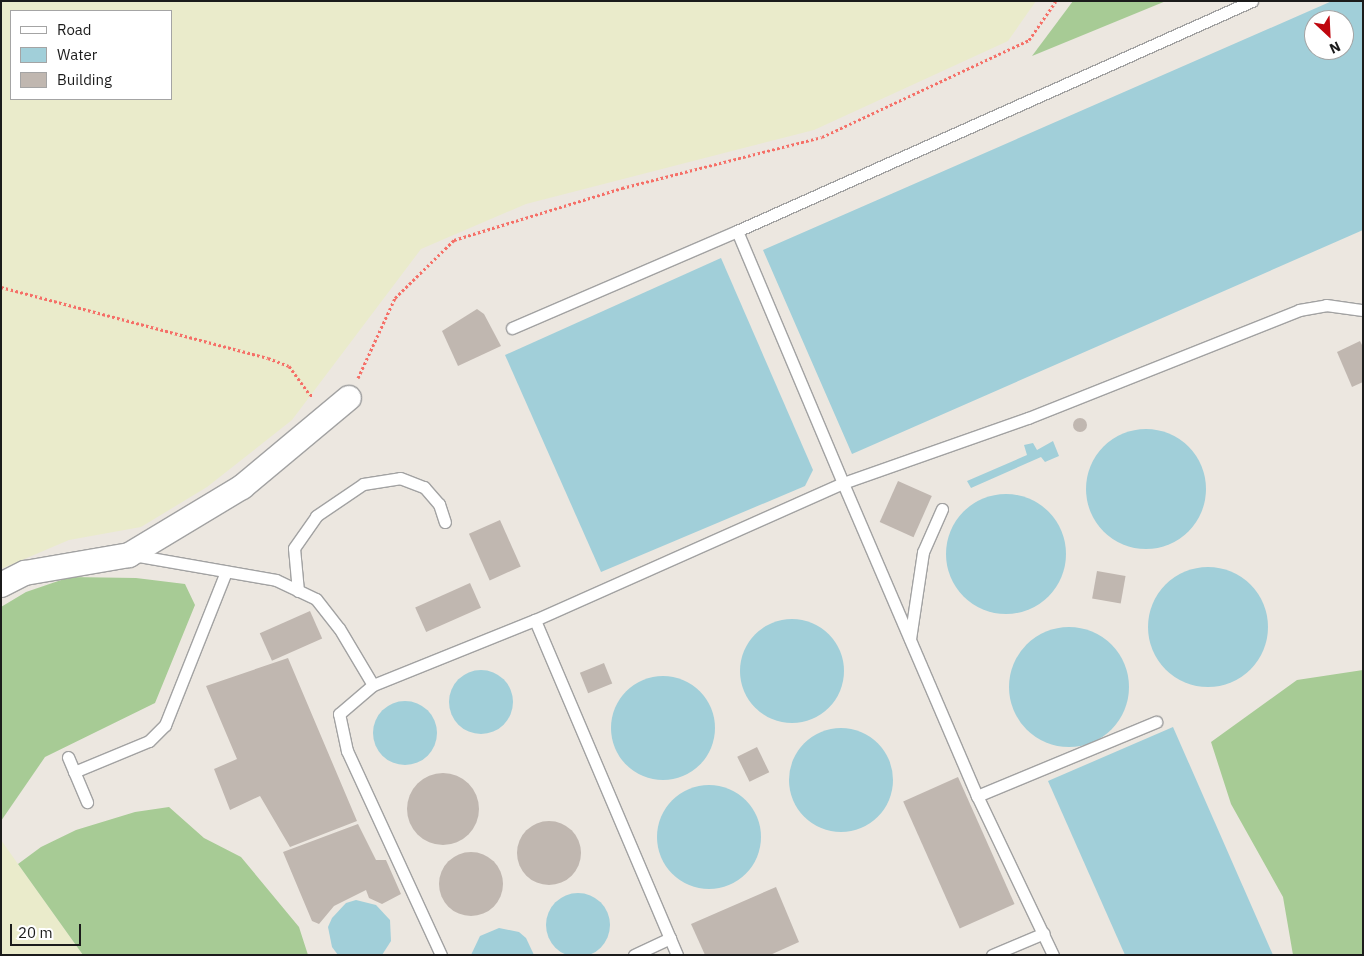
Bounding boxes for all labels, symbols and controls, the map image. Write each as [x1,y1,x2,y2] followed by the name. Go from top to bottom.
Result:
[10,10,172,100] legend
[1304,10,1354,60] north arrow
[57,20,92,39] text: Road
[1327,37,1343,58] text: N
[57,45,97,64] text: Water
[57,70,112,89] text: Building
[12,914,84,946] scale bar
[18,923,53,942] text: 20 m

